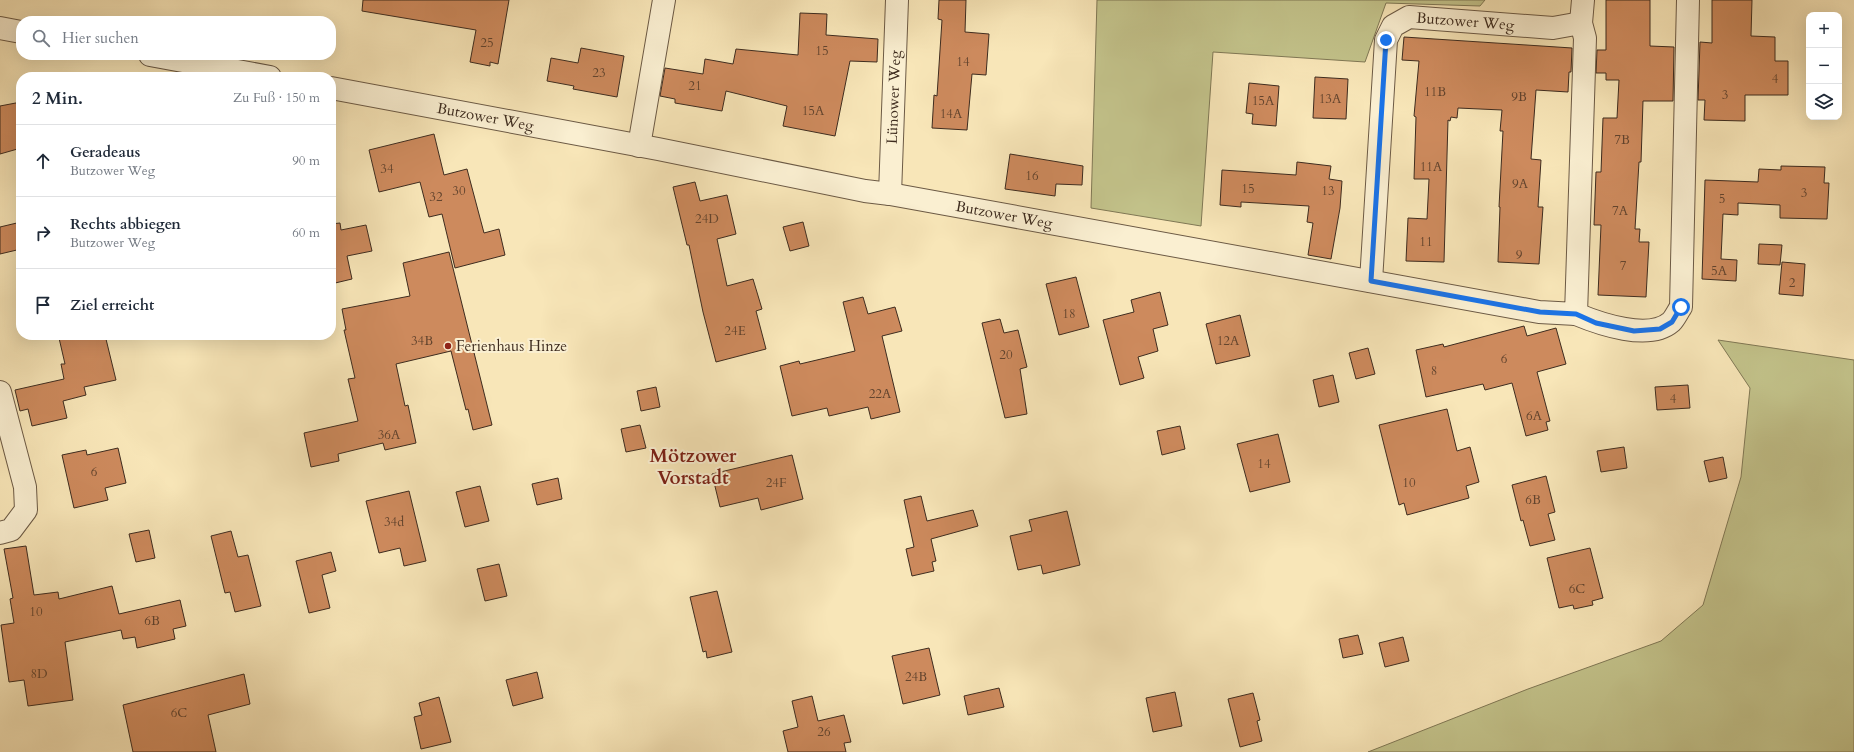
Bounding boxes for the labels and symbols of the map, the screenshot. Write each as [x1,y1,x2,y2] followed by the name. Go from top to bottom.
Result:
[1416,8,1516,35] street label: Butzower Weg
[1377,31,1395,49] route end
[480,34,494,52] house number: 25
[815,42,829,60] house number: 15
[882,49,905,144] street label: Lünower Weg
[956,53,970,71] house number: 14
[592,64,606,82] house number: 23
[1772,70,1779,88] house number: 4
[688,77,702,95] house number: 21
[1424,83,1446,101] house number: 11B
[1722,86,1728,104] house number: 3
[1511,88,1527,106] house number: 9B
[1319,90,1342,108] house number: 13A
[1252,92,1275,110] house number: 15A
[435,98,536,136] street label: Butzower Weg
[802,102,825,120] house number: 15A
[940,105,963,123] house number: 14A
[1614,131,1630,149] house number: 7B
[1420,158,1443,176] house number: 11A
[380,160,394,178] house number: 34
[1025,167,1039,185] house number: 16
[1512,175,1529,193] house number: 9A
[1241,180,1255,198] house number: 15
[452,182,466,200] house number: 30
[1321,182,1335,200] house number: 13
[1801,184,1807,202] house number: 3
[429,188,443,206] house number: 32
[1719,190,1725,208] house number: 5
[954,196,1055,233] street label: Butzower Weg
[1612,202,1629,220] house number: 7A
[695,210,719,228] house number: 24D
[1419,233,1433,251] house number: 11
[1516,246,1523,264] house number: 9
[1620,257,1627,275] house number: 7
[1711,262,1728,280] house number: 5A
[1789,274,1796,292] house number: 2
[1672,298,1690,316] route start
[1062,305,1076,323] house number: 18
[724,322,746,340] house number: 24E
[411,332,433,350] house number: 34B
[1217,332,1240,350] house number: 12A
[456,336,567,356] place label: Ferienhaus Hinze
[443,341,453,351] marker: Ferienhaus Hinze
[999,346,1013,364] house number: 20
[1501,350,1508,368] house number: 6
[1431,362,1437,380] house number: 8
[869,385,892,403] house number: 22A
[1670,390,1677,408] house number: 4
[1526,407,1543,425] house number: 6A
[378,426,401,444] house number: 36A
[650,443,737,491] district label: Mötzower Vorstadt
[1257,455,1271,473] house number: 14
[91,463,98,481] house number: 6
[766,474,786,492] house number: 24F
[1402,474,1416,492] house number: 10
[1525,491,1541,509] house number: 6B
[384,513,404,531] house number: 34d
[1569,580,1585,598] house number: 6C
[29,603,43,621] house number: 10
[144,612,160,630] house number: 6B
[30,665,48,683] house number: 8D
[905,668,927,686] house number: 24B
[171,704,187,722] house number: 6C
[817,723,831,741] house number: 26

